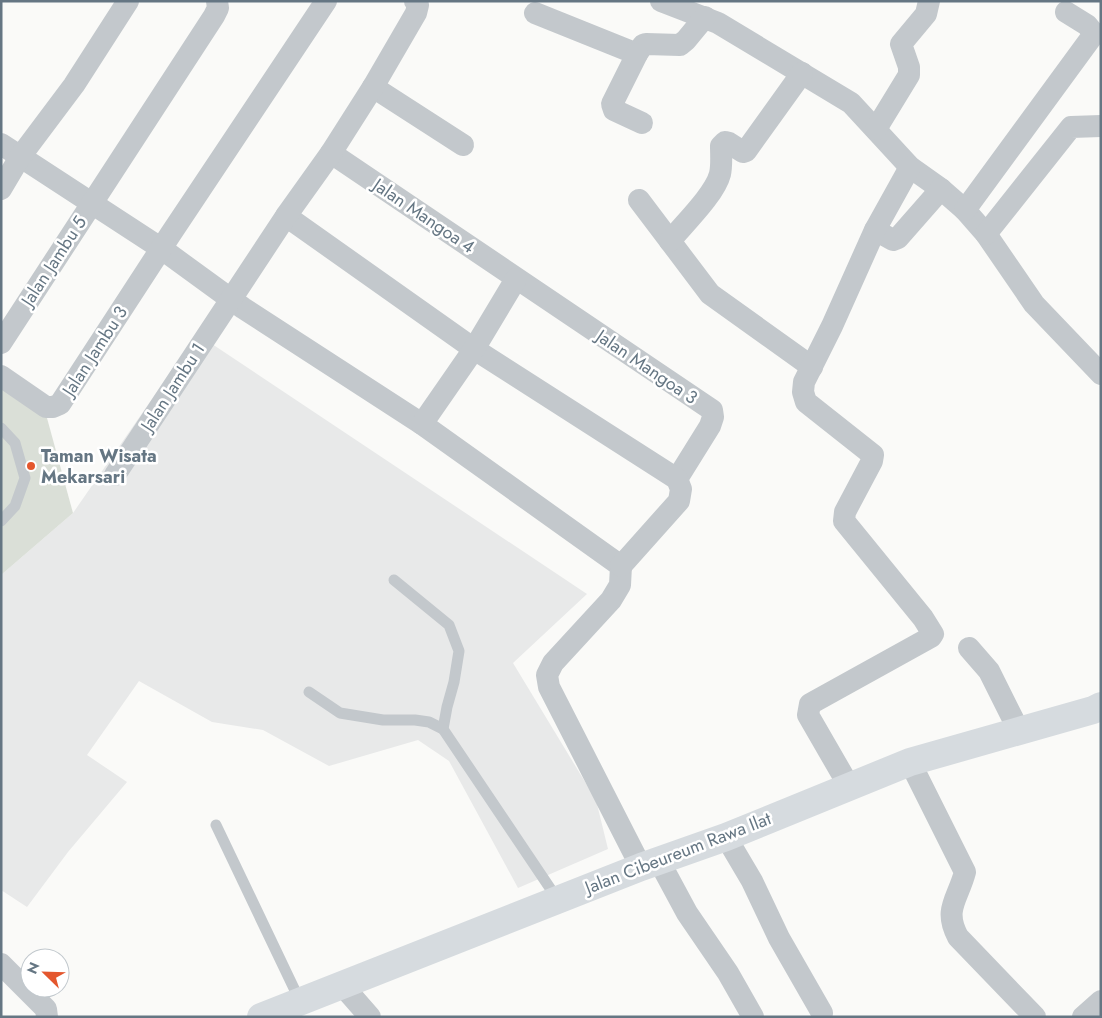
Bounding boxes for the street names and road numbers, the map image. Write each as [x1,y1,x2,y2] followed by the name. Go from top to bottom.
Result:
[366,171,480,260] street label: Jalan Mangoa 4
[14,211,93,313] street label: Jalan Jambu 5
[55,301,134,403] street label: Jalan Jambu 3
[589,322,703,411] street label: Jalan Mangoa 3
[134,338,211,438] street label: Jalan Jambu 1
[579,805,775,901] street label: Jalan Cibeureum Rawa Ilat

